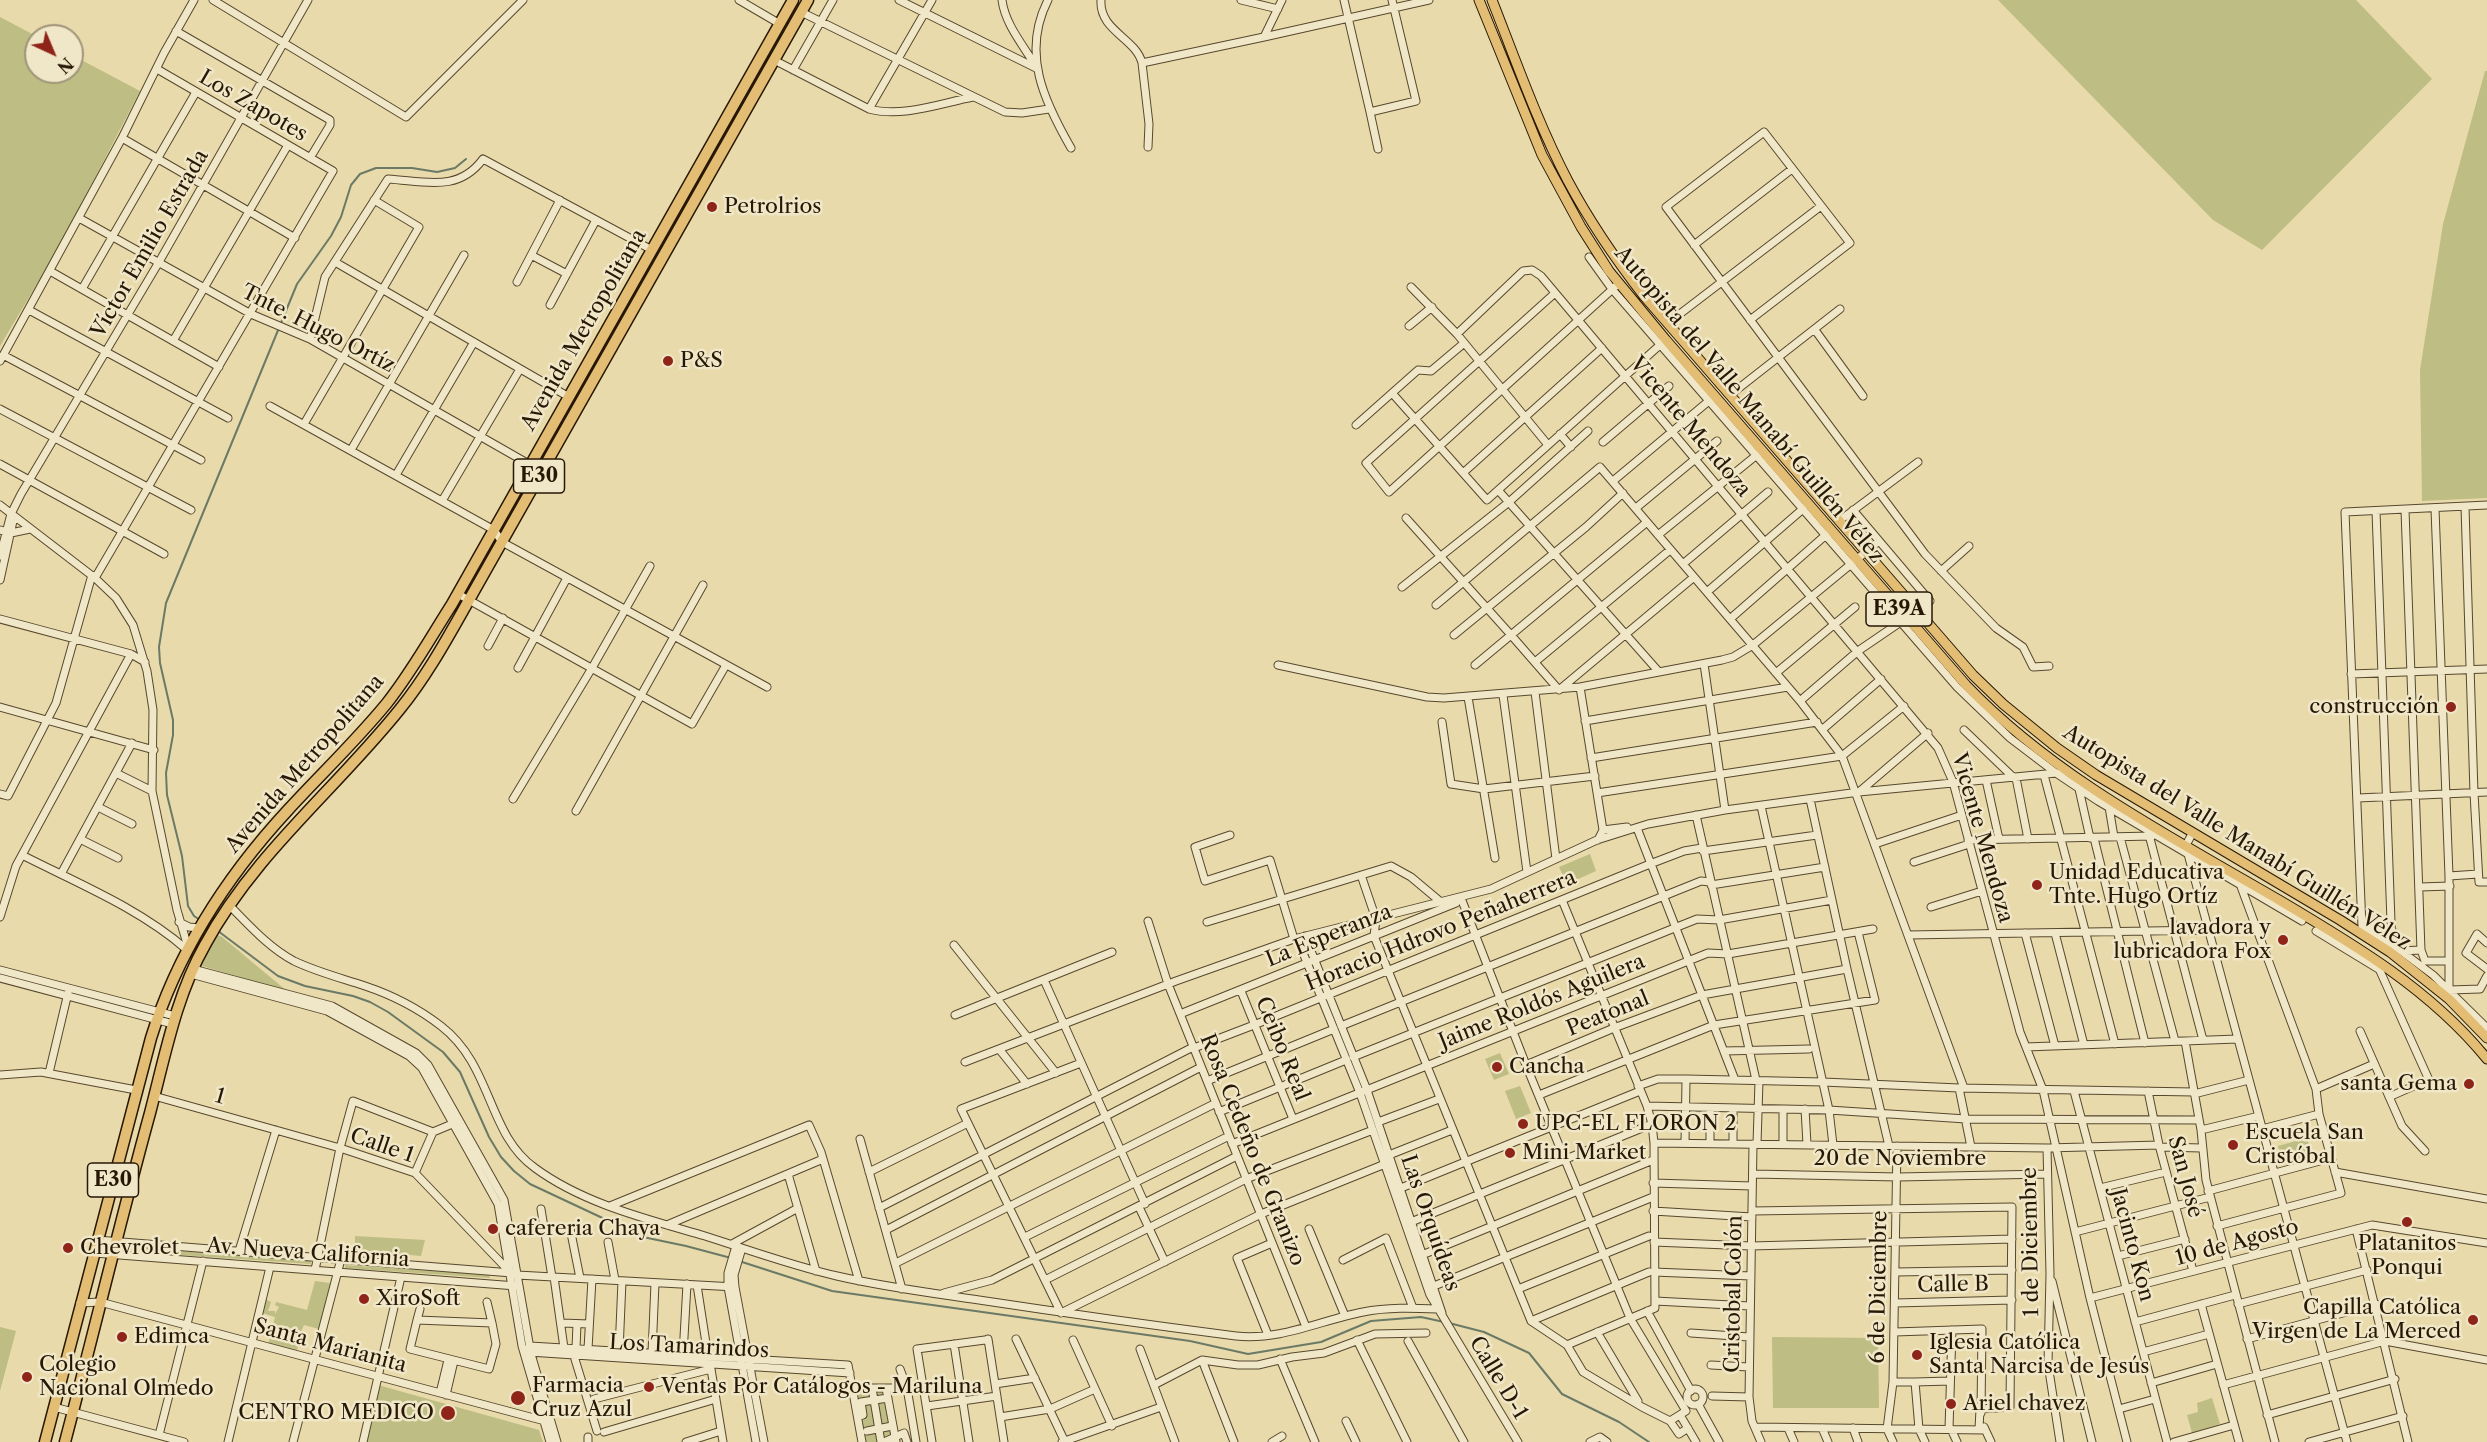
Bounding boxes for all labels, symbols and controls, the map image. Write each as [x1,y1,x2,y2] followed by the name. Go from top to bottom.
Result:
[24,24,84,84] north arrow
[53,53,77,78] text: N
[194,65,312,147] street label: Los Zapotes
[86,145,214,343] street label: Víctor Emilio Estrada
[724,194,821,220] place label: Petrolrios
[705,200,719,214] marker: Petrolrios
[516,225,652,435] street label: Avenida Metropolitana
[1609,242,1889,568] street label: Autopista del Valle Manabí Guillén Vélez
[237,279,399,379] street label: Tnte. Hugo Ortíz
[680,348,723,374] place label: P&S
[1624,352,1756,502] street label: Vicente Mendoza
[661,354,675,368] marker: P&S
[514,459,564,493] road number: E30
[1866,592,1932,626] road number: E39A
[221,670,389,858] street label: Avenida Metropolitana
[2309,694,2439,720] place label: construcción
[2444,700,2458,714] marker: construcción
[2058,720,2416,956] street label: Autopista del Valle Manabí Guillén Vélez
[1946,750,2018,926] street label: Vicente Mendoza
[2049,860,2224,910] place label: Unidad Educativa Tnte. Hugo Ortíz
[1302,865,1580,997] street label: Horacio Hdrovo Peñaherrera
[2030,878,2044,892] marker: Unidad Educativa Tnte. Hugo Ortíz
[1262,899,1396,973] street label: La Esperanza
[2113,915,2271,965] place label: lavadora y lubricadora Fox
[2276,933,2290,947] marker: lavadora y lubricadora Fox
[1435,949,1649,1055] street label: Jaime Roldós Aguilera
[1563,986,1653,1042] street label: Peatonal
[1250,993,1314,1105] street label: Ceibo Real
[1194,1030,1310,1270] street label: Rosa Cedeño de Granizo
[1509,1054,1585,1080] place label: Cancha
[1490,1060,1504,1074] marker: Cancha
[2340,1071,2457,1097] place label: santa Gema
[2462,1077,2476,1091] marker: santa Gema
[212,1084,228,1110] street label: 1
[1535,1111,1737,1137] place label: UPC-EL FLORON 2
[1516,1117,1530,1131] marker: UPC-EL FLORON 2
[2245,1120,2364,1170] place label: Escuela San Cristóbal
[347,1123,417,1169] street label: Calle 1
[2162,1134,2208,1220] street label: San José
[2226,1138,2240,1152] marker: Escuela San Cristóbal
[1522,1140,1646,1166] place label: Mini Market
[1503,1146,1517,1160] marker: Mini Market
[1814,1146,1986,1172] street label: 20 de Noviembre
[1395,1152,1465,1294] street label: Las Orquídeas
[88,1163,138,1197] road number: E30
[2017,1167,2045,1317] street label: 1 de Diciembre
[2105,1186,2159,1304] street label: Jacinto Kon
[1865,1210,1893,1364] street label: 6 de Diciembre
[2173,1214,2301,1272] street label: 10 de Agosto
[1720,1215,1748,1373] street label: Cristobal Colón
[2400,1215,2414,1229] marker: Platanitos Ponqui
[505,1216,660,1242] place label: cafereria Chaya
[486,1222,500,1236] marker: cafereria Chaya
[2358,1231,2456,1281] place label: Platanitos Ponqui
[206,1233,410,1273] street label: Av. Nueva California
[80,1235,179,1261] place label: Chevrolet
[61,1241,75,1255] marker: Chevrolet
[1917,1272,1989,1298] street label: Calle B
[376,1286,460,1312] place label: XiroSoft
[357,1292,371,1306] marker: XiroSoft
[2252,1295,2461,1345] place label: Capilla Católica Virgen de La Merced
[251,1313,409,1379] street label: Santa Marianita
[2466,1313,2480,1327] marker: Capilla Católica Virgen de La Merced
[134,1324,209,1350] place label: Edimca
[115,1330,129,1344] marker: Edimca
[608,1330,770,1364] street label: Los Tamarindos
[1929,1330,2149,1380] place label: Iglesia Católica Santa Narcisa de Jesús
[1463,1332,1533,1424] street label: Calle D-1
[1910,1348,1924,1362] marker: Iglesia Católica Santa Narcisa de Jesús
[39,1352,214,1402] place label: Colegio Nacional Olmedo
[20,1370,34,1384] marker: Colegio Nacional Olmedo
[532,1373,632,1423] place label: Farmacia Cruz Azul
[661,1374,983,1400] place label: Ventas Por Catálogos - Mariluna
[642,1380,656,1394] marker: Ventas Por Catálogos - Mariluna
[509,1389,527,1407] marker: Farmacia Cruz Azul
[1963,1391,2085,1417] place label: Ariel chavez
[1944,1397,1958,1411] marker: Ariel chavez
[238,1400,434,1426] place label: CENTRO MEDICO
[439,1404,457,1422] marker: CENTRO MEDICO

